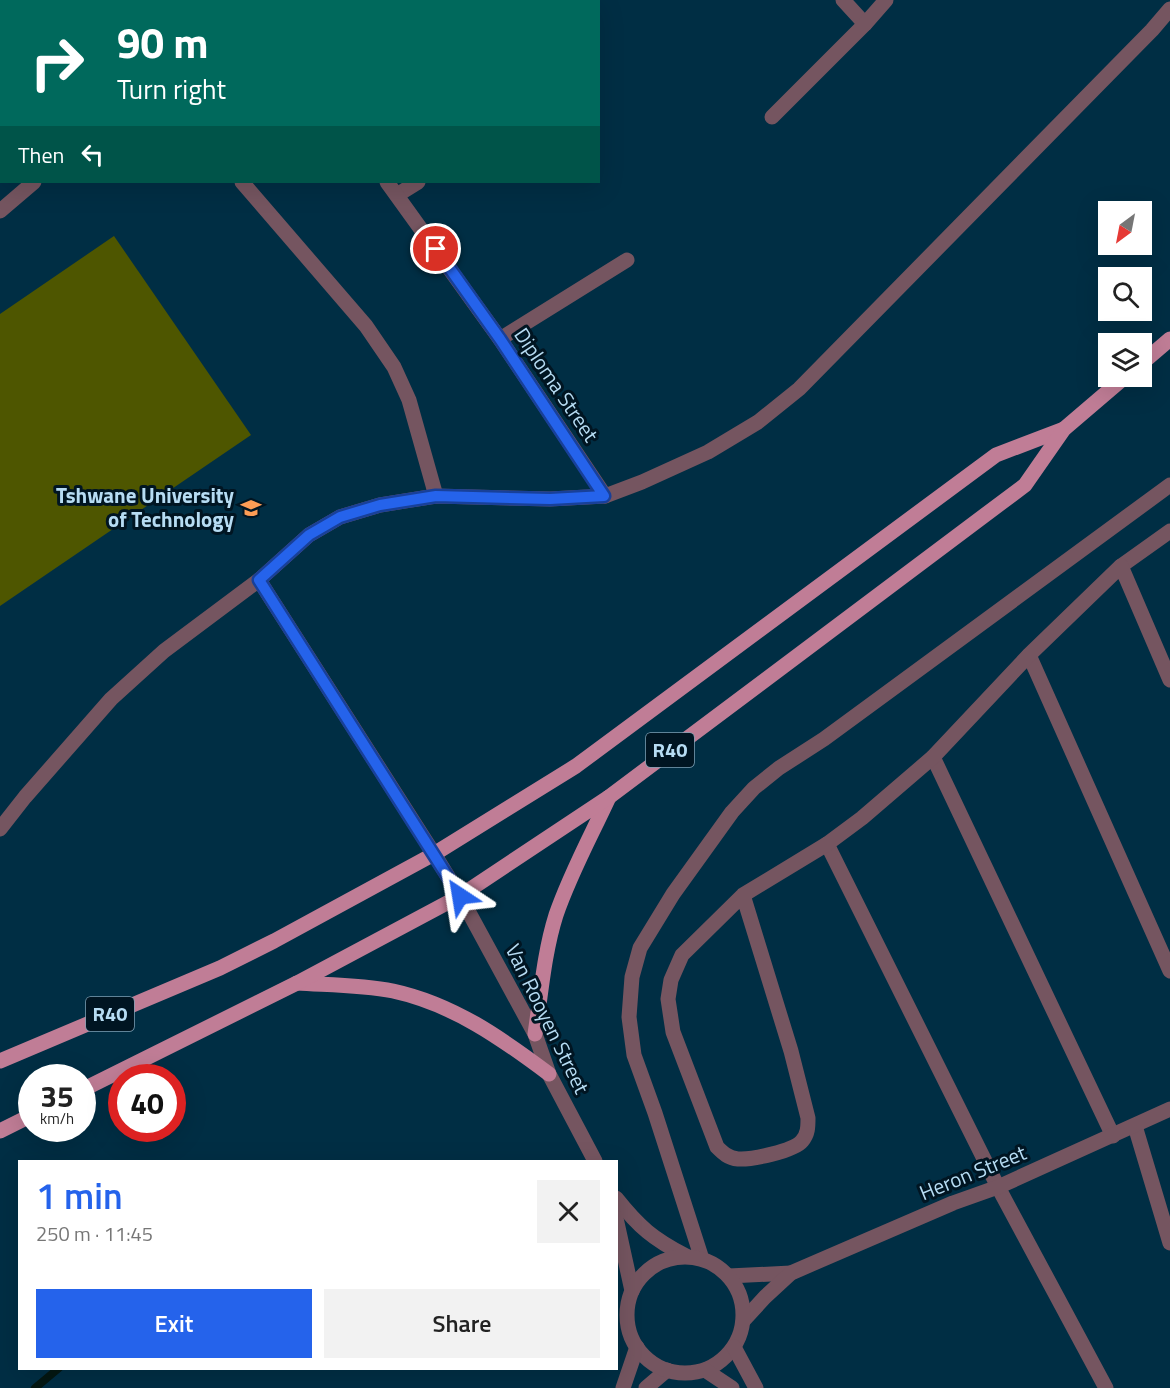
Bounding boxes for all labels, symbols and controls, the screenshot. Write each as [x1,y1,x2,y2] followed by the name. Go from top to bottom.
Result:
[117,10,209,74] text: 90 m
[18,24,96,102] icon: right
[117,68,226,109] text: Turn right
[18,138,64,172] text: Then
[76,138,109,171] icon: left
[1098,201,1152,255] north arrow
[1098,201,1152,387] map controls
[410,223,461,274] pin
[419,232,452,265] icon: arrive
[1098,267,1152,321] button: search
[507,321,607,449] street label: Diploma Street
[1098,333,1152,387] button: layers
[56,479,234,535] place label: Tshwane University of Technology
[239,496,263,520] school or university icon: Tshwane University of Technology
[646,733,694,767] road number: R40
[428,864,492,928] position arrow
[498,938,598,1100] street label: Van Rooyen Street
[86,997,134,1031] road number: R40
[108,1064,186,1142] speed limit sign: 40
[40,1073,74,1119] text: 35
[40,1107,74,1130] text: km/h
[914,1136,1032,1208] street label: Heron Street
[36,1168,123,1223] text: 1 min
[537,1180,600,1243] button: close
[36,1218,153,1249] text: 250 m · 11:45
[36,1289,312,1358] button: Exit
[324,1289,600,1358] button: Share

